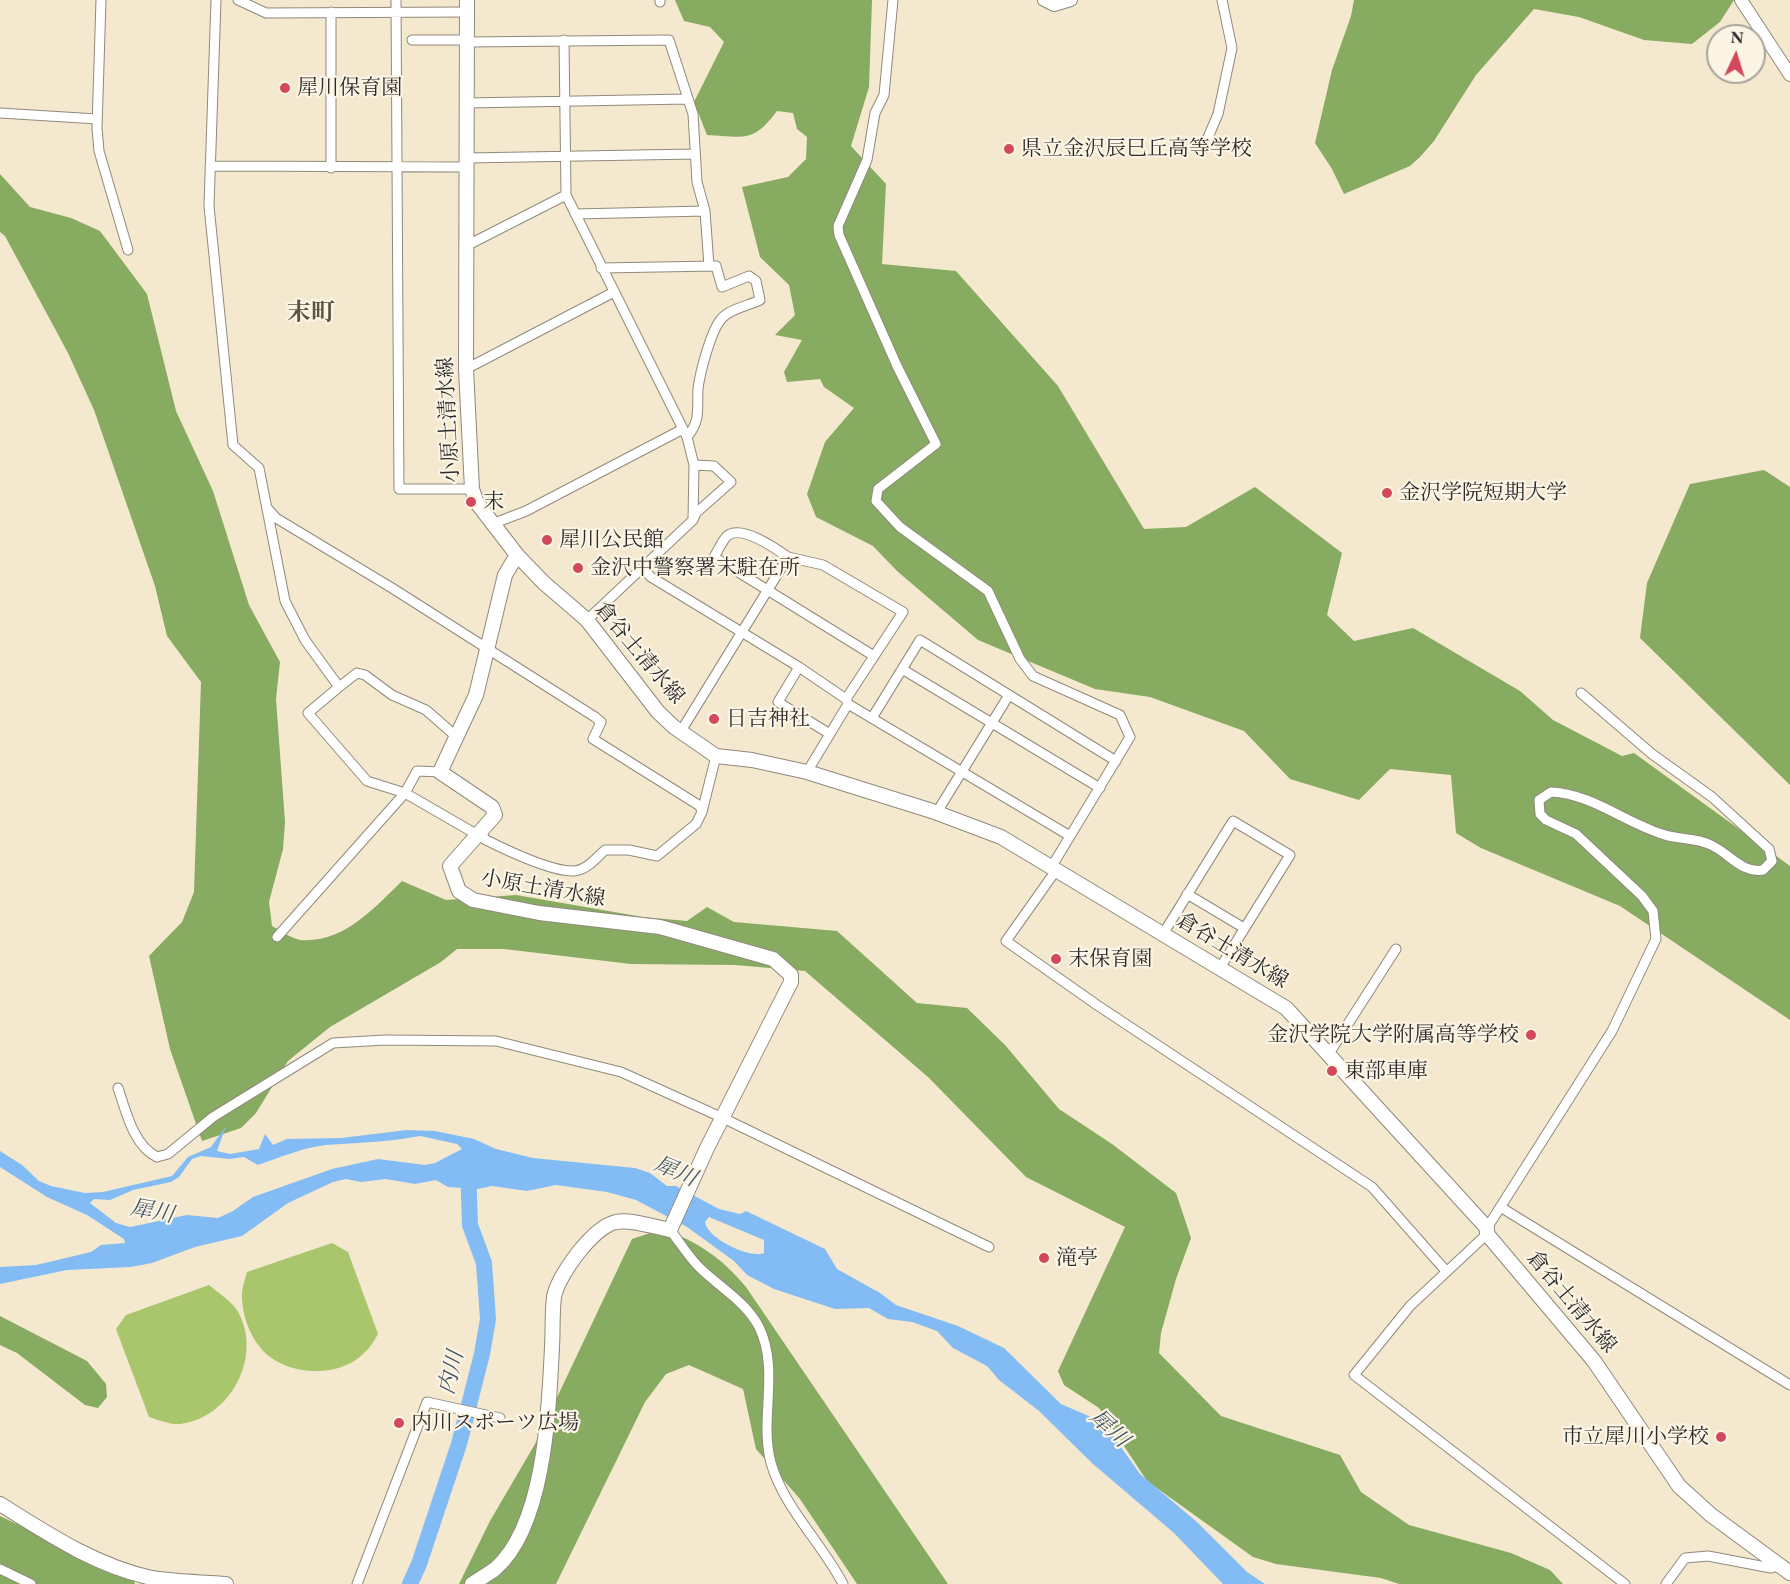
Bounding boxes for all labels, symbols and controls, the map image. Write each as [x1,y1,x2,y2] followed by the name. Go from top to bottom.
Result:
[1706,24,1766,84] north arrow
[1730,27,1744,48] text: N
[297,75,402,101] place label: 犀川保育園
[278,81,292,95] marker: 犀川保育園
[1021,136,1252,162] place label: 県立金沢辰巳丘高等学校
[1002,142,1016,156] marker: 県立金沢辰巳丘高等学校
[287,299,335,327] district label: 末町
[433,356,465,484] street label: 小原土清水線
[1399,480,1567,506] place label: 金沢学院短期大学
[1380,486,1394,500] marker: 金沢学院短期大学
[483,489,504,515] place label: 末
[464,495,478,509] marker: 末
[559,527,664,553] place label: 犀川公民館
[540,533,554,547] marker: 犀川公民館
[590,555,800,581] place label: 金沢中警察署末駐在所
[571,561,585,575] marker: 金沢中警察署末駐在所
[589,597,689,709] street label: 倉谷土清水線
[726,706,810,732] place label: 日吉神社
[707,712,721,726] marker: 日吉神社
[479,866,607,912] street label: 小原土清水線
[1172,908,1292,994] street label: 倉谷土清水線
[1068,946,1152,972] place label: 末保育園
[1049,952,1063,966] marker: 末保育園
[1267,1022,1519,1048] place label: 金沢学院大学附属高等学校
[1524,1028,1538,1042] marker: 金沢学院大学附属高等学校
[1344,1058,1428,1084] place label: 東部車庫
[1325,1064,1339,1078] marker: 東部車庫
[650,1151,700,1193] water label: 犀川
[128,1195,176,1229] water label: 犀川
[1056,1245,1098,1271] place label: 滝亭
[1521,1246,1621,1358] street label: 倉谷土清水線
[1037,1251,1051,1265] marker: 滝亭
[434,1349,470,1397] water label: 内川
[1084,1404,1134,1454] water label: 犀川
[411,1410,579,1436] place label: 内川スポーツ広場
[392,1416,406,1430] marker: 内川スポーツ広場
[1562,1424,1709,1450] place label: 市立犀川小学校
[1714,1430,1728,1444] marker: 市立犀川小学校

